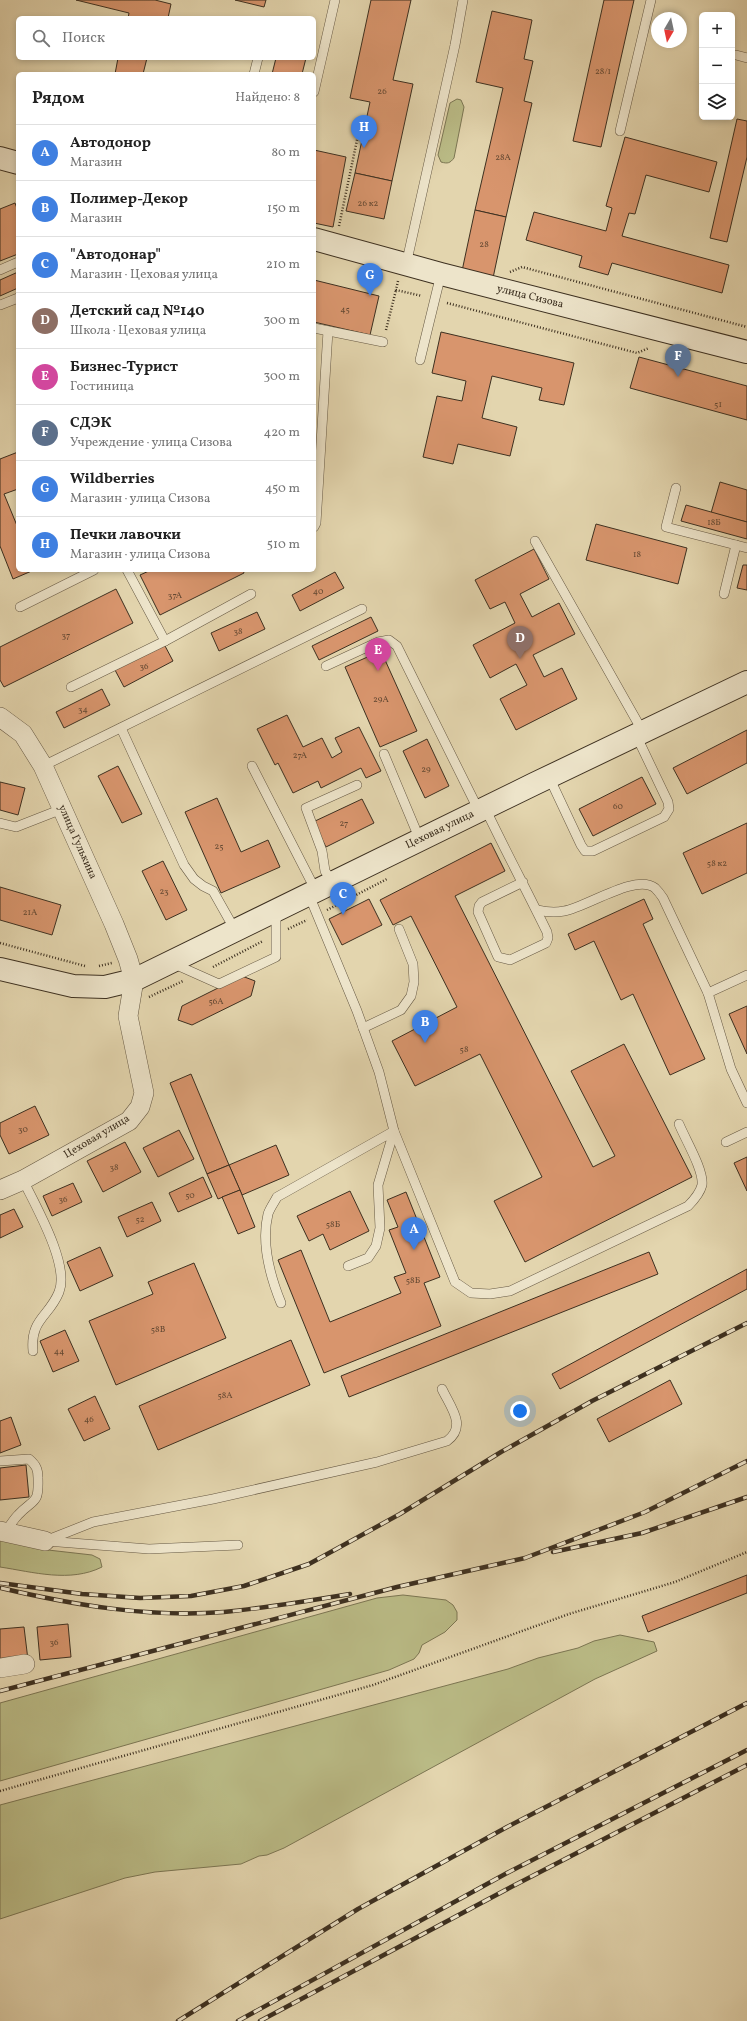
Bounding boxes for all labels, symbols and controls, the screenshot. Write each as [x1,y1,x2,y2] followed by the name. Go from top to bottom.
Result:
[651,12,687,48] north arrow
[699,12,735,120] map controls
[699,12,735,48] button: +
[16,16,316,60] search box
[30,27,52,49] icon: search
[62,28,105,49] text: Поиск
[699,48,735,84] button: −
[595,65,611,78] house number: 28/1
[699,84,735,120] button: layers
[377,85,387,98] house number: 26
[32,87,85,110] text: Рядом
[235,89,300,107] text: Найдено: 8
[351,115,377,148] pin: H
[70,133,151,154] text: Автодонор
[40,144,50,162] text: A
[271,144,300,162] text: 80 m
[495,151,512,164] house number: 28А
[70,154,122,172] text: Магазин
[70,189,188,210] text: Полимер-Декор
[358,197,379,210] house number: 26 к2
[41,200,49,218] text: B
[267,200,300,218] text: 150 m
[70,210,122,228] text: Магазин
[479,238,489,251] house number: 28
[70,245,161,266] text: "Автодонар"
[41,256,49,274] text: C
[266,256,300,274] text: 210 m
[357,263,383,296] pin: G
[70,266,218,284] text: Магазин · Цеховая улица
[495,281,565,313] street label: улица Сизова
[70,301,204,322] text: Детский сад №140
[340,303,350,316] house number: 45
[40,312,50,330] text: D
[264,312,300,330] text: 300 m
[70,322,206,340] text: Школа · Цеховая улица
[665,344,691,377] pin: F
[70,357,178,378] text: Бизнес-Турист
[41,368,49,386] text: E
[264,368,300,386] text: 300 m
[70,378,134,396] text: Гостиница
[714,398,722,411] house number: 51
[70,413,111,434] text: СДЭК
[41,424,49,442] text: F
[263,424,300,442] text: 420 m
[70,434,232,452] text: Учреждение · улица Сизова
[70,469,155,490] text: Wildberries
[40,480,50,498] text: G
[265,480,300,498] text: 450 m
[70,490,210,508] text: Магазин · улица Сизова
[707,516,721,529] house number: 18Б
[70,525,181,546] text: Печки лавочки
[40,536,50,554] text: H
[267,536,300,554] text: 510 m
[70,546,210,564] text: Магазин · улица Сизова
[633,548,641,561] house number: 18
[313,585,324,598] house number: 40
[168,589,183,602] house number: 37А
[233,625,243,638] house number: 38
[507,626,533,659] pin: D
[62,629,70,642] house number: 37
[365,638,391,671] pin: E
[139,660,149,673] house number: 36
[373,693,390,706] house number: 29А
[78,703,88,716] house number: 34
[293,749,308,762] house number: 27А
[421,763,431,776] house number: 29
[613,800,624,813] house number: 60
[54,802,100,882] street label: улица Гулькина
[403,807,477,853] street label: Цеховая улица
[340,817,348,830] house number: 27
[214,840,224,853] house number: 25
[707,857,727,870] house number: 58 к2
[330,882,356,915] pin: C
[159,885,169,898] house number: 23
[23,906,38,919] house number: 21А
[208,995,224,1008] house number: 56А
[412,1010,438,1043] pin: B
[460,1043,469,1056] house number: 58
[61,1111,133,1163] street label: Цеховая улица
[18,1123,29,1136] house number: 30
[109,1161,119,1174] house number: 38
[185,1189,195,1202] house number: 50
[58,1193,68,1206] house number: 36
[135,1213,145,1226] house number: 52
[401,1217,427,1250] pin: A
[326,1218,341,1231] house number: 58Б
[406,1274,421,1287] house number: 58Б
[151,1323,166,1336] house number: 58В
[54,1345,64,1358] house number: 44
[217,1389,233,1402] house number: 58А
[510,1401,530,1421] your location
[84,1413,94,1426] house number: 46
[49,1636,59,1649] house number: 36

